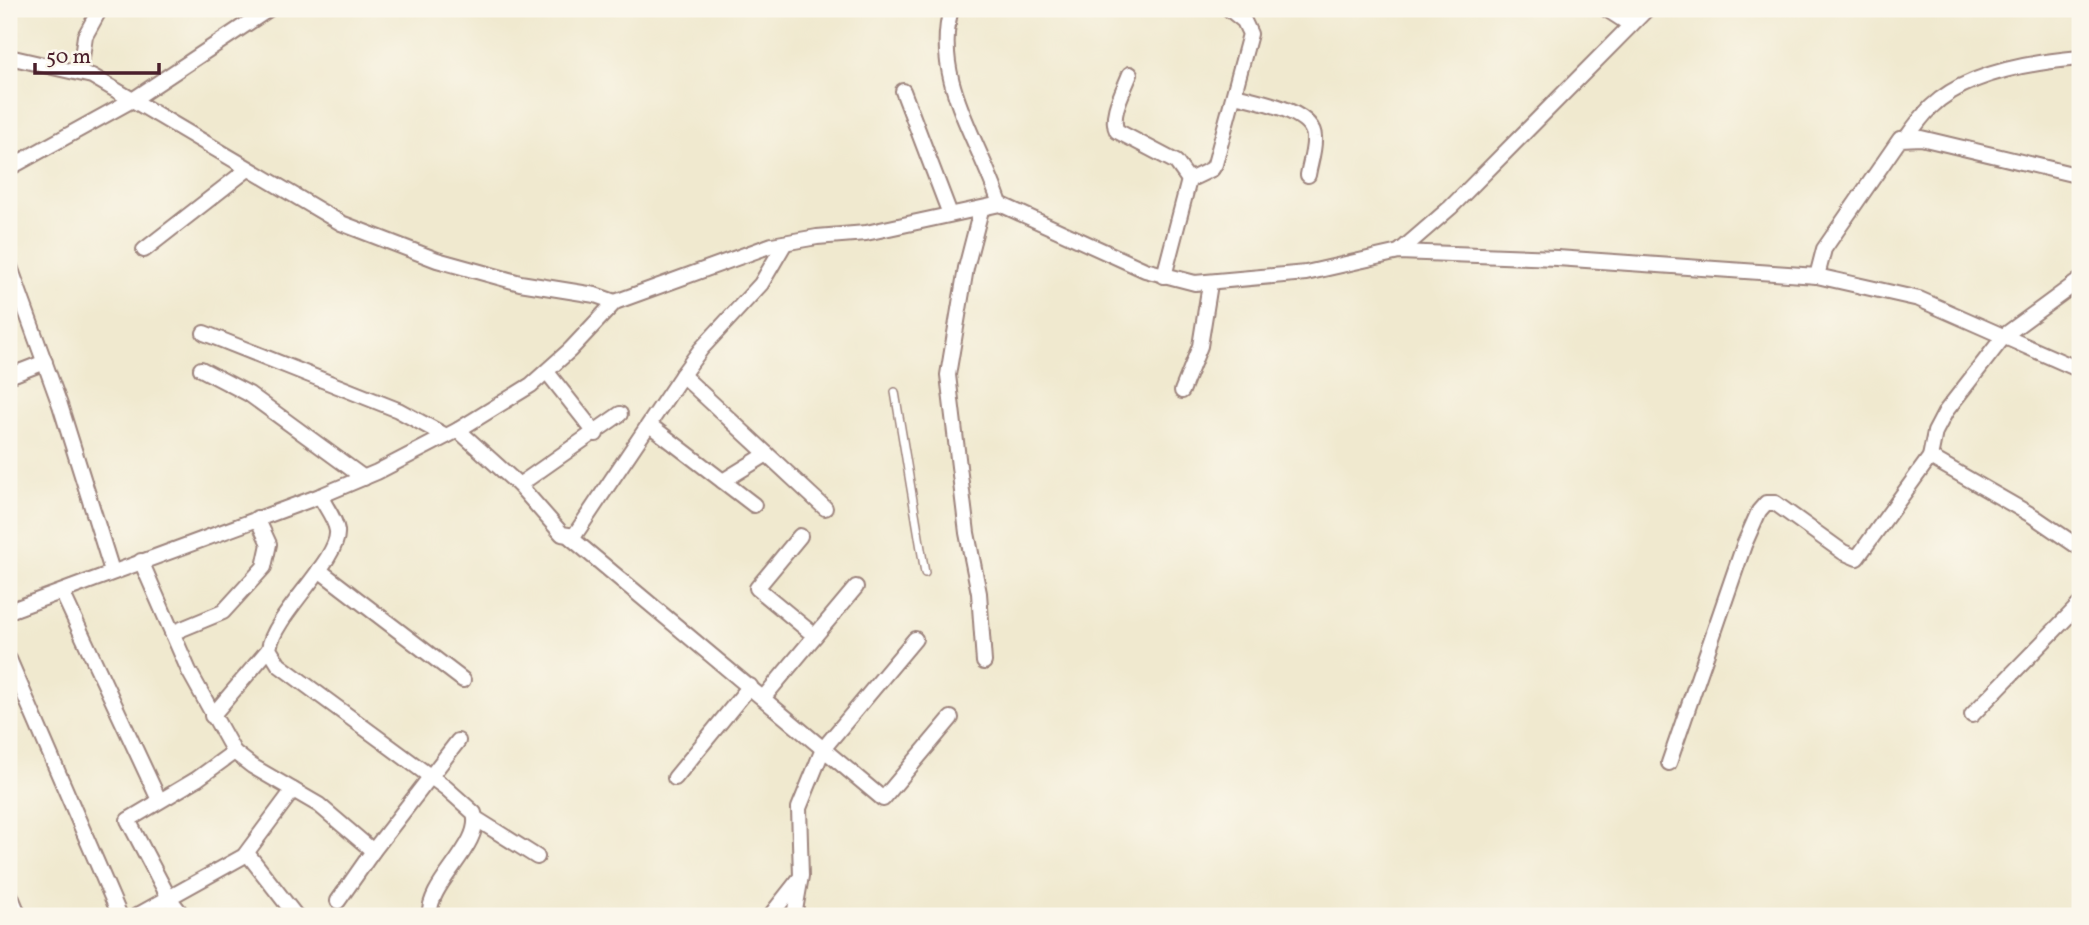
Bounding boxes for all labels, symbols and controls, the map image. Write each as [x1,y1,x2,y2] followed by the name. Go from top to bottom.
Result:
[35,32,159,76] scale bar
[46,43,91,72] text: 50 m

